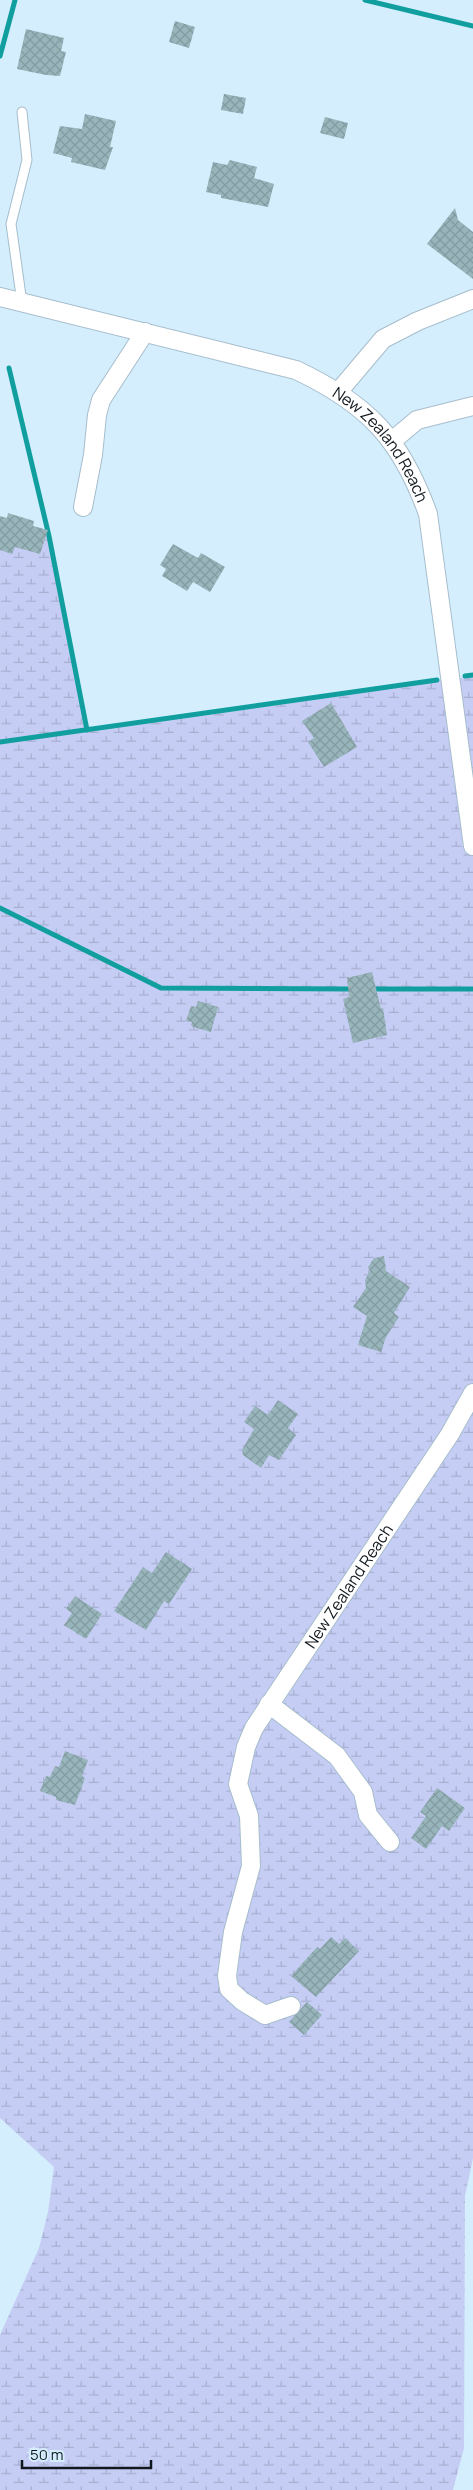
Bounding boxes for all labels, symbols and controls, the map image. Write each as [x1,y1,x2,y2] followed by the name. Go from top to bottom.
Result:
[329,381,433,506] street label: New Zealand Reach
[299,1520,398,1652] street label: New Zealand Reach
[22,2438,151,2470] scale bar
[30,2444,64,2465] text: 50 m

